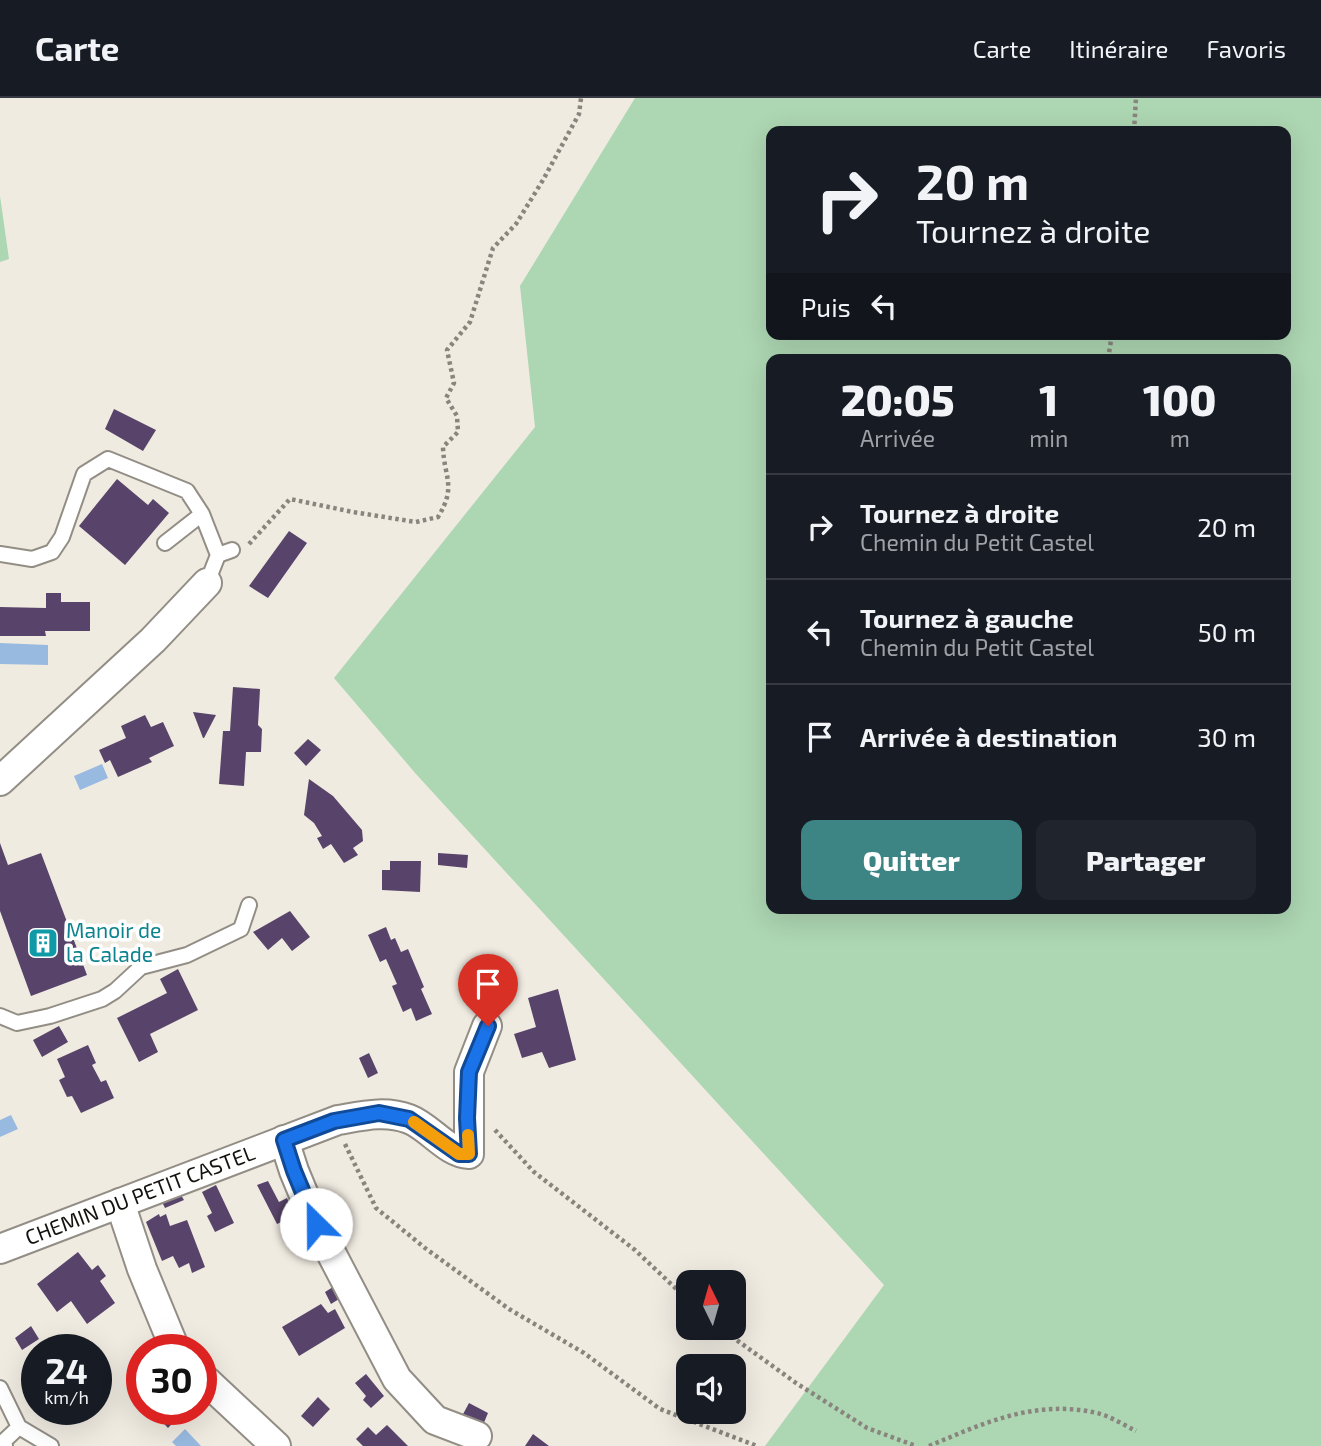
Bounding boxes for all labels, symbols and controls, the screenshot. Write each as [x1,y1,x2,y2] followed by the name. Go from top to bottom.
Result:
[35,28,119,68] text: Carte
[973,34,1031,63] text: Carte
[1069,34,1168,63] text: Itinéraire
[1206,34,1286,63] text: Favoris
[916,151,1029,210] text: 20 m
[801,154,892,245] icon: right
[916,211,1150,249] text: Tournez à droite
[865,287,903,325] icon: left
[801,291,851,322] text: Puis
[841,374,955,424] text: 20:05
[1039,374,1058,424] text: 1
[1143,374,1216,424] text: 100
[860,424,935,452] text: Arrivée
[1029,424,1068,452] text: min
[1170,424,1190,452] text: m
[860,497,1059,528] text: Tournez à droite
[801,508,839,546] icon: right
[1197,511,1256,542] text: 20 m
[860,528,1094,556] text: Chemin du Petit Castel
[860,602,1074,633] text: Tournez à gauche
[801,613,839,651] icon: left
[1198,616,1256,647] text: 50 m
[860,633,1094,661] text: Chemin du Petit Castel
[801,718,839,756] icon: arrive
[860,721,1117,752] text: Arrivée à destination
[1197,721,1256,752] text: 30 m
[801,820,1022,900] button: Quitter
[1036,820,1256,900] button: Partager
[66,917,161,966] place label: Manoir de la Calade
[26,926,60,960] building icon: Manoir de la Calade
[458,954,518,1026] pin
[469,965,507,1003] icon: arrive
[21,1139,258,1249] street label: CHEMIN DU PETIT CASTEL
[279,1187,353,1261] position arrow
[676,1270,746,1340] north arrow
[676,1270,746,1424] map controls
[126,1334,217,1425] speed limit sign: 30
[45,1349,88,1391] text: 24
[676,1354,746,1424] button: sound
[44,1386,89,1408] text: km/h

